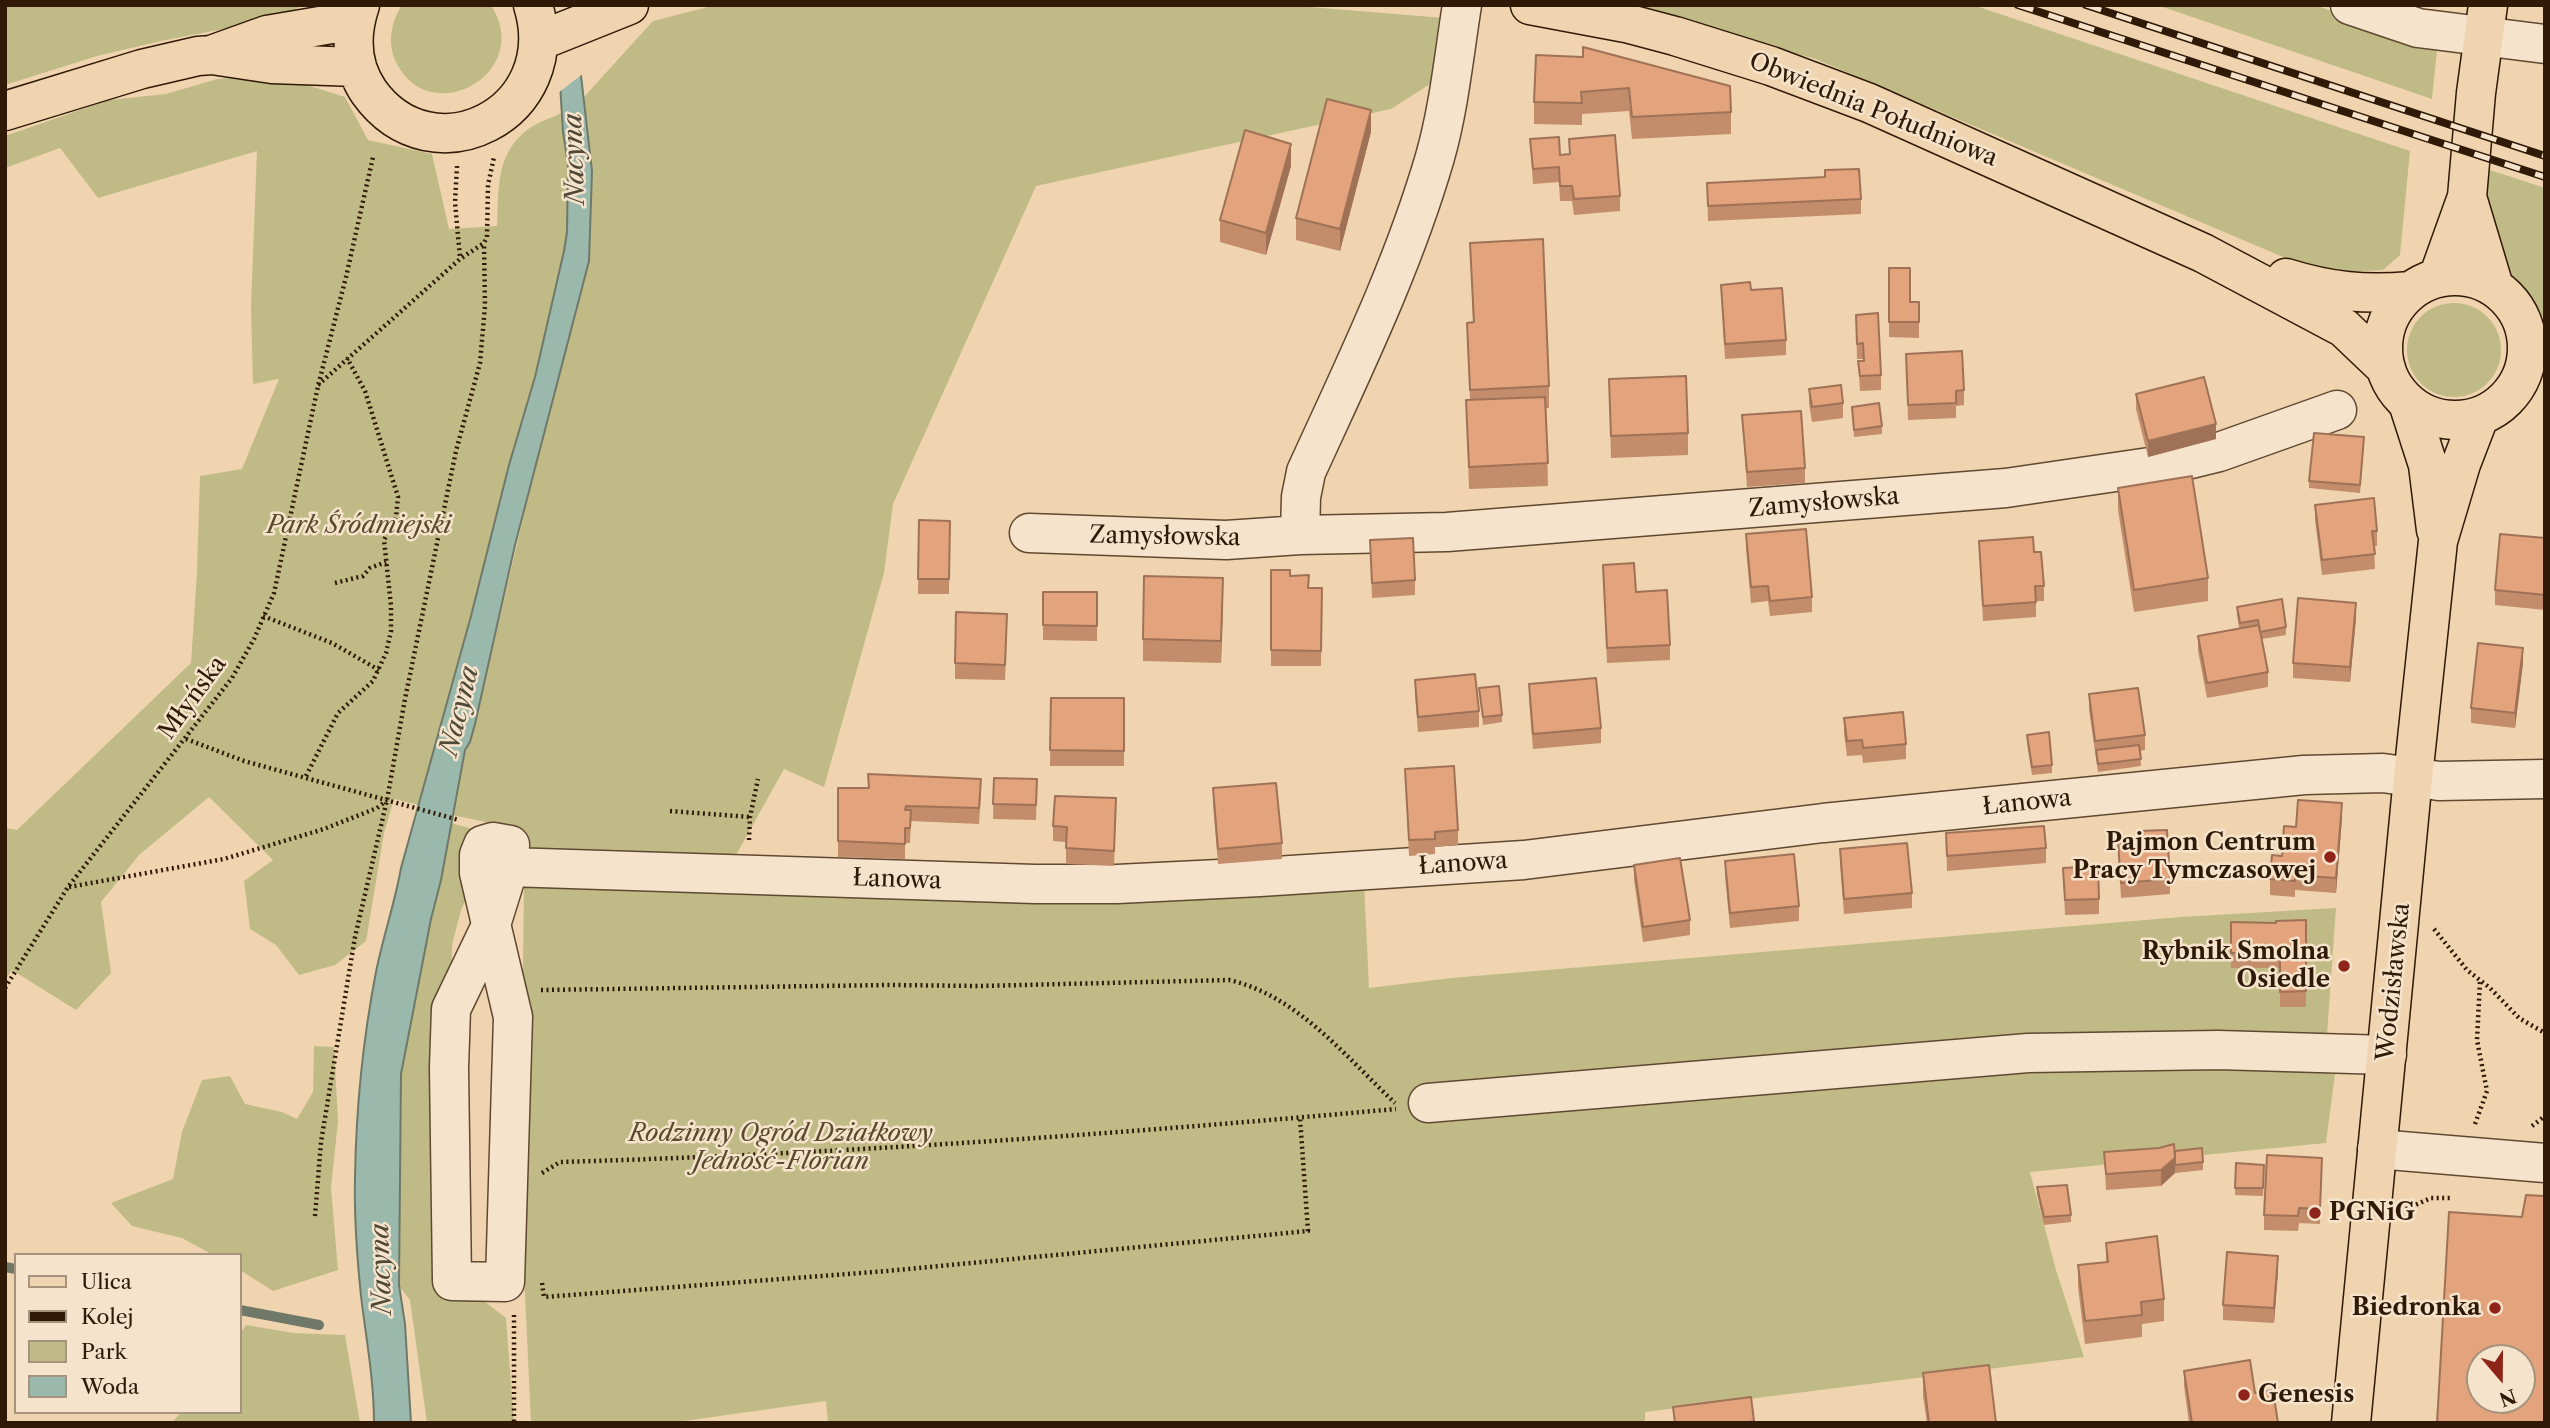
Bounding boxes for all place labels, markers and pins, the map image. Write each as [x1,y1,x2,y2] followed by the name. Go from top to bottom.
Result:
[2073,829,2316,885] place label: Pajmon Centrum Pracy Tymczasowej
[2322,849,2338,865] marker: Pajmon Centrum Pracy Tymczasowej
[2142,938,2330,994] place label: Rybnik Smolna Osiedle
[2336,958,2352,974] marker: Rybnik Smolna Osiedle
[2329,1199,2415,1227] place label: PGNiG
[2307,1205,2323,1221] marker: PGNiG
[2352,1294,2481,1322] place label: Biedronka
[2487,1300,2503,1316] marker: Biedronka
[2258,1381,2354,1409] place label: Genesis
[2236,1387,2252,1403] marker: Genesis

